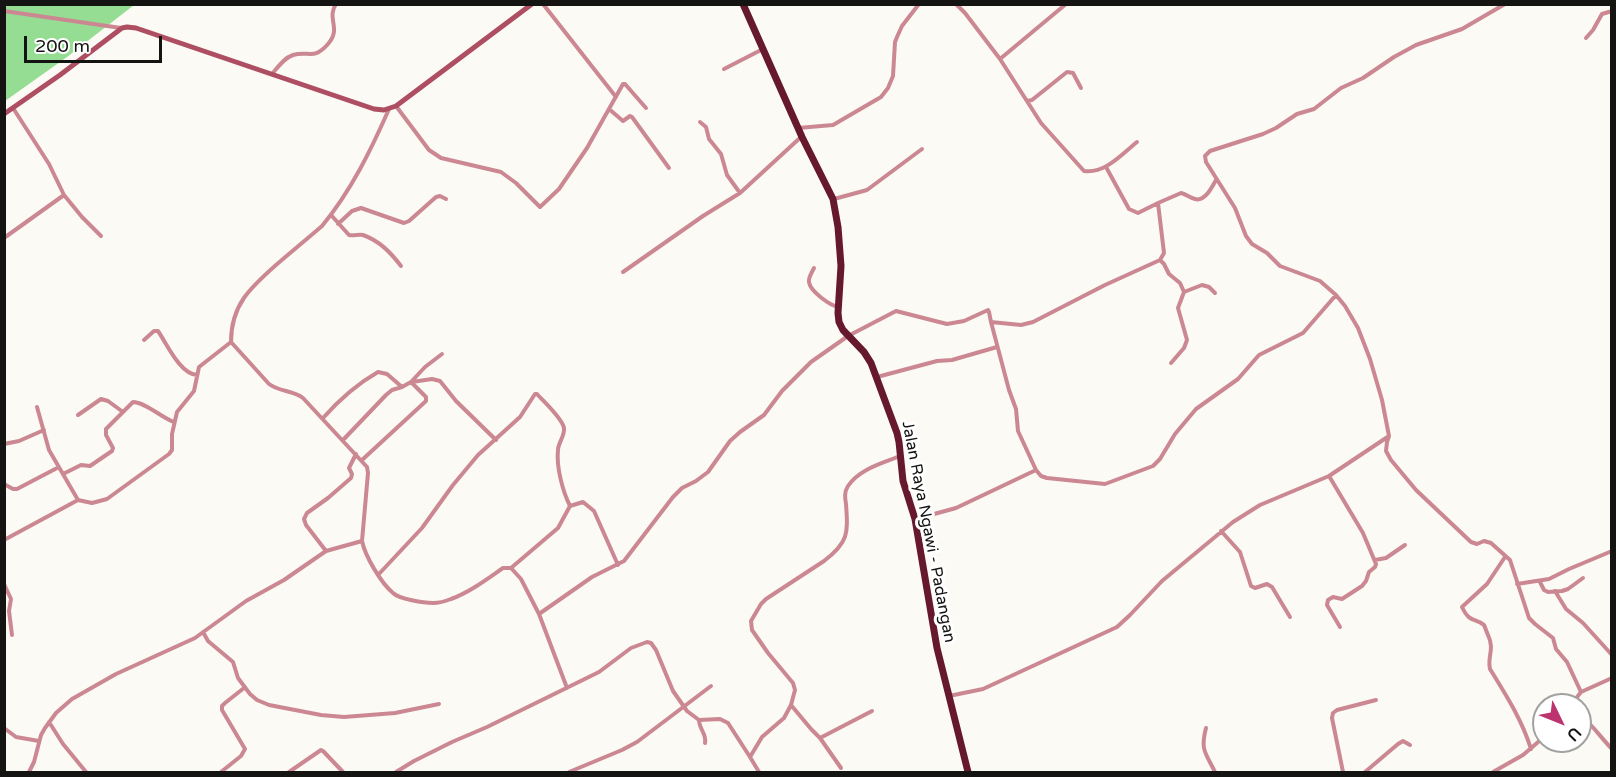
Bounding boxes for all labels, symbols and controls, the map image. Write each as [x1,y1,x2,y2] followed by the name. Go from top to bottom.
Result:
[27,24,165,62] scale bar
[35,35,90,57] text: 200 m
[897,420,959,644] street label: Jalan Raya Ngawi - Padangan
[1532,693,1592,753] north arrow
[1562,723,1585,745] text: U

